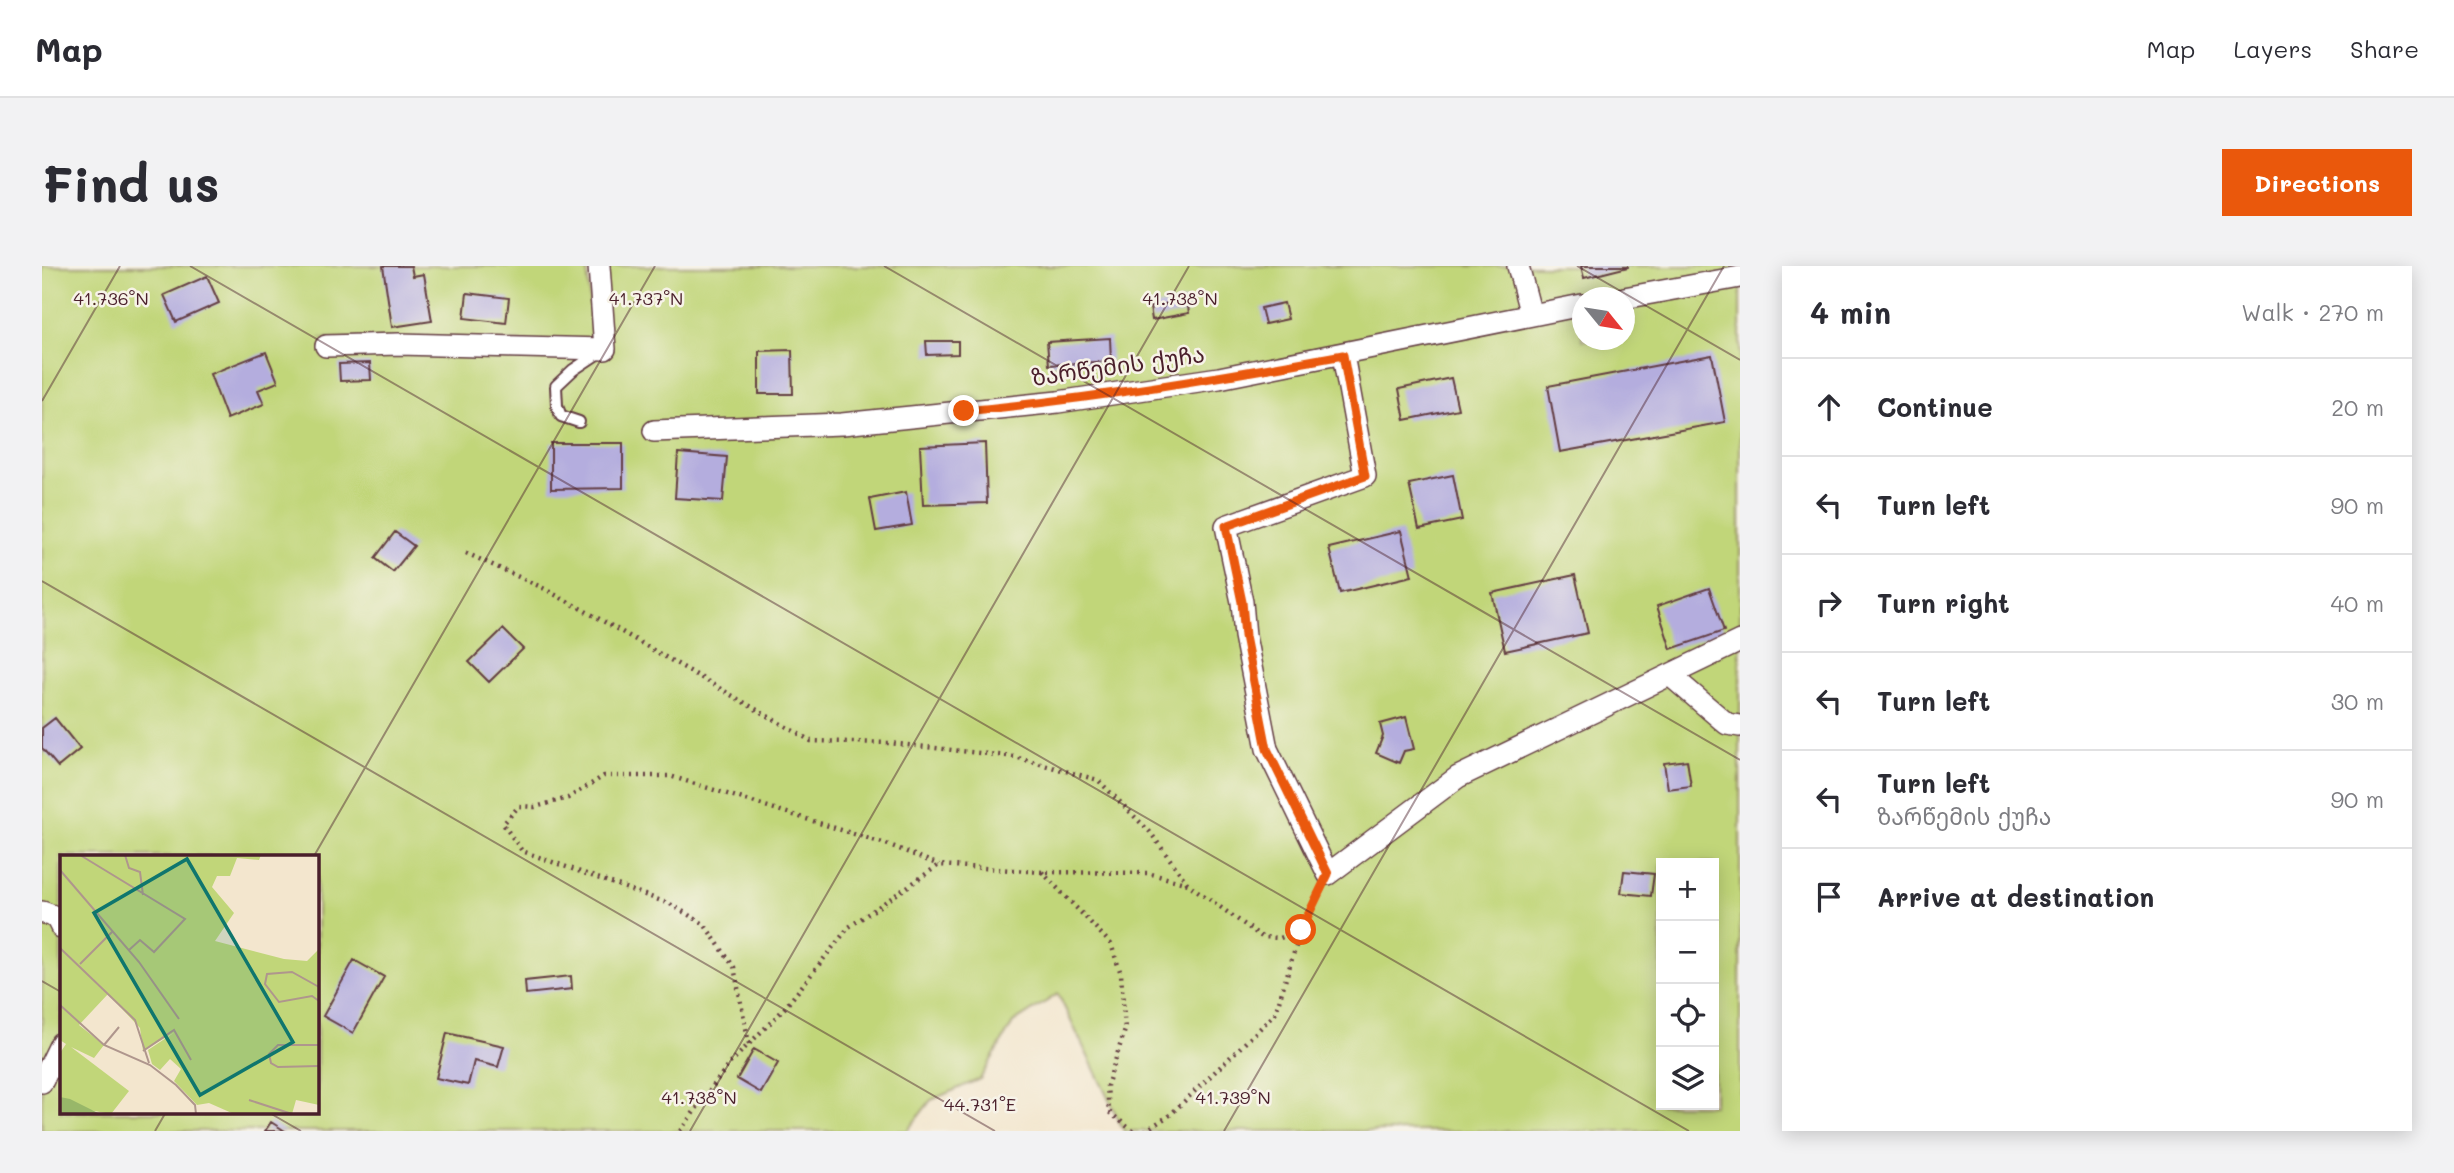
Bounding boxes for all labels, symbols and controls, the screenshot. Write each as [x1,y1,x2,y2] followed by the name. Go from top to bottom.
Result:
[35,27,103,70] text: Map
[2147,33,2195,64] text: Map
[2233,33,2312,64] text: Layers
[2350,33,2419,64] text: Share
[2222,149,2412,216] button: Directions
[42,151,220,214] text: Find us
[73,286,149,310] text: 41.736°N
[609,286,683,310] text: 41.737°N
[1142,286,1218,310] text: 41.738°N
[1572,287,1635,350] north arrow
[1810,292,1891,332] text: 4 min
[2241,297,2384,327] text: Walk · 270 m
[1029,338,1206,392] street label: ზარწემის ქუჩა
[1810,388,1848,426] icon: ahead
[1877,390,1993,424] text: Continue
[2331,392,2384,422] text: 20 m
[948,395,979,426] route end
[1810,486,1848,524] icon: left
[1877,488,1990,522] text: Turn left
[2331,490,2384,520] text: 90 m
[1810,584,1848,622] icon: right
[1877,586,2010,620] text: Turn right
[2331,588,2384,618] text: 40 m
[1810,682,1848,720] icon: left
[1877,684,1990,718] text: Turn left
[2331,686,2384,716] text: 30 m
[1877,766,1990,800] text: Turn left
[1810,780,1848,818] icon: left
[2331,784,2384,814] text: 90 m
[1877,801,2051,831] text: ზარწემის ქუჩა
[60,855,318,1114] inset map
[1656,858,1719,1110] map controls
[1656,858,1719,921] button: +
[1810,878,1848,916] icon: arrive
[1877,880,2154,914] text: Arrive at destination
[1285,914,1316,945] route start
[1656,921,1719,984] button: −
[1656,984,1719,1047] button: locate
[1656,1047,1719,1110] button: layers
[661,1085,737,1109] text: 41.738°N
[1195,1085,1271,1109] text: 41.739°N
[944,1092,1016,1116] text: 44.731°E

